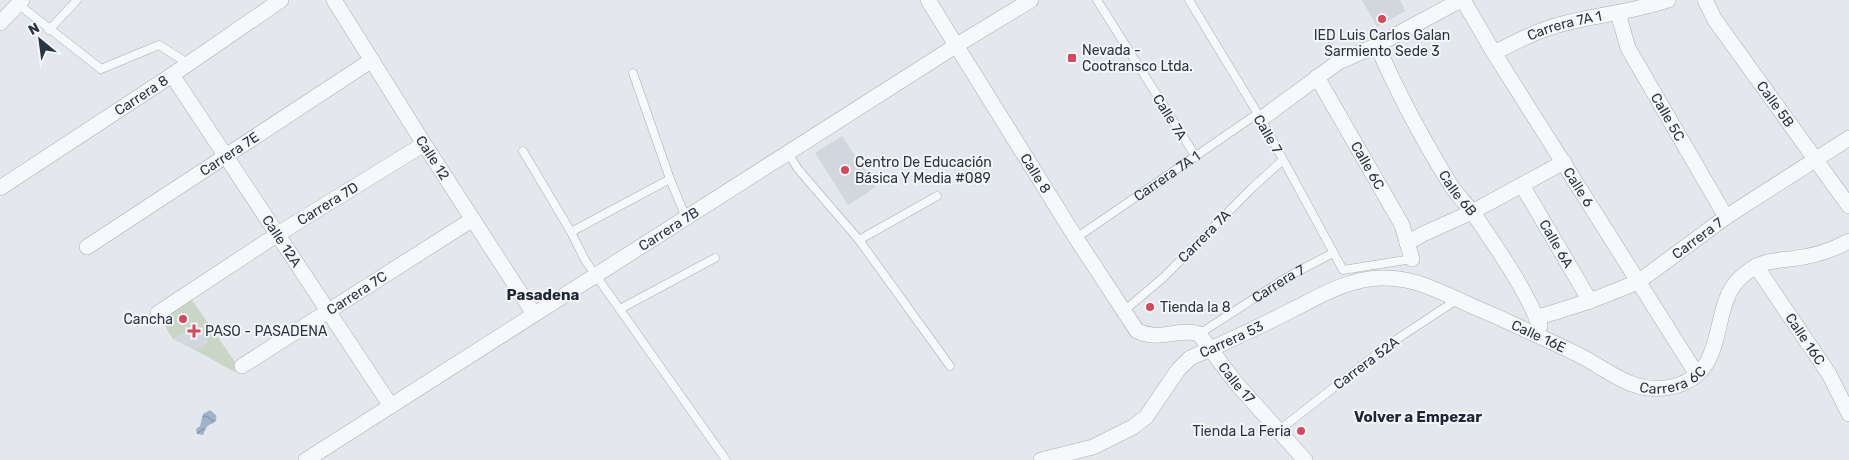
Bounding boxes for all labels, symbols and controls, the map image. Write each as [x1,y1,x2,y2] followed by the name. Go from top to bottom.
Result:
[1525,8,1603,45] street label: Carrera 7A 1
[1376,13,1388,25] marker: IED Luis Carlos Galan Sarmiento Sede 3
[15,15,65,65] north arrow
[25,19,42,39] text: N
[1314,27,1450,60] place label: IED Luis Carlos Galan Sarmiento Sede 3
[1082,42,1193,75] place label: Nevada - Cootransco Ltda.
[1066,52,1078,64] marker: Nevada - Cootransco Ltda.
[111,72,172,119] street label: Carrera 8
[1753,78,1798,131] street label: Calle 5B
[1647,90,1688,144] street label: Calle 5C
[1149,91,1191,144] street label: Calle 7A
[1250,112,1286,157] street label: Calle 7
[197,129,262,180] street label: Carrera 7E
[412,133,453,183] street label: Calle 12
[1347,139,1388,193] street label: Calle 6C
[1131,148,1203,205] street label: Carrera 7A 1
[1016,150,1054,197] street label: Calle 8
[855,154,992,187] place label: Centro De Educación Básica Y Media #089
[839,164,851,176] marker: Centro De Educación Básica Y Media #089
[1559,164,1597,210] street label: Calle 6
[1435,167,1480,220] street label: Calle 6B
[294,179,362,229] street label: Carrera 7D
[635,204,702,255] street label: Carrera 7B
[1174,206,1235,266] street label: Carrera 7A
[258,212,305,271] street label: Calle 12A
[1669,214,1726,263] street label: Carrera 7
[1535,217,1577,272] street label: Calle 6A
[1249,261,1308,307] street label: Carrera 7
[324,268,390,319] street label: Carrera 7C
[507,286,580,304] district label: Pasadena
[1160,299,1231,316] place label: Tienda la 8
[1144,301,1156,313] marker: Tienda la 8
[1781,310,1828,368] street label: Calle 16C
[123,311,173,328] place label: Cancha
[177,313,189,325] marker: Cancha
[1197,317,1266,362] street label: Carrera 53
[1508,317,1569,356] street label: Calle 16E
[205,323,328,340] place label: PASO - PASADENA
[187,324,201,338] marker: PASO - PASADENA
[1330,333,1403,394] street label: Carrera 52A
[1214,359,1258,407] street label: Calle 17
[1638,363,1710,398] street label: Carrera 6C
[1354,408,1482,426] district label: Volver a Empezar
[1192,423,1291,440] place label: Tienda La Feria
[1295,425,1307,437] marker: Tienda La Feria

